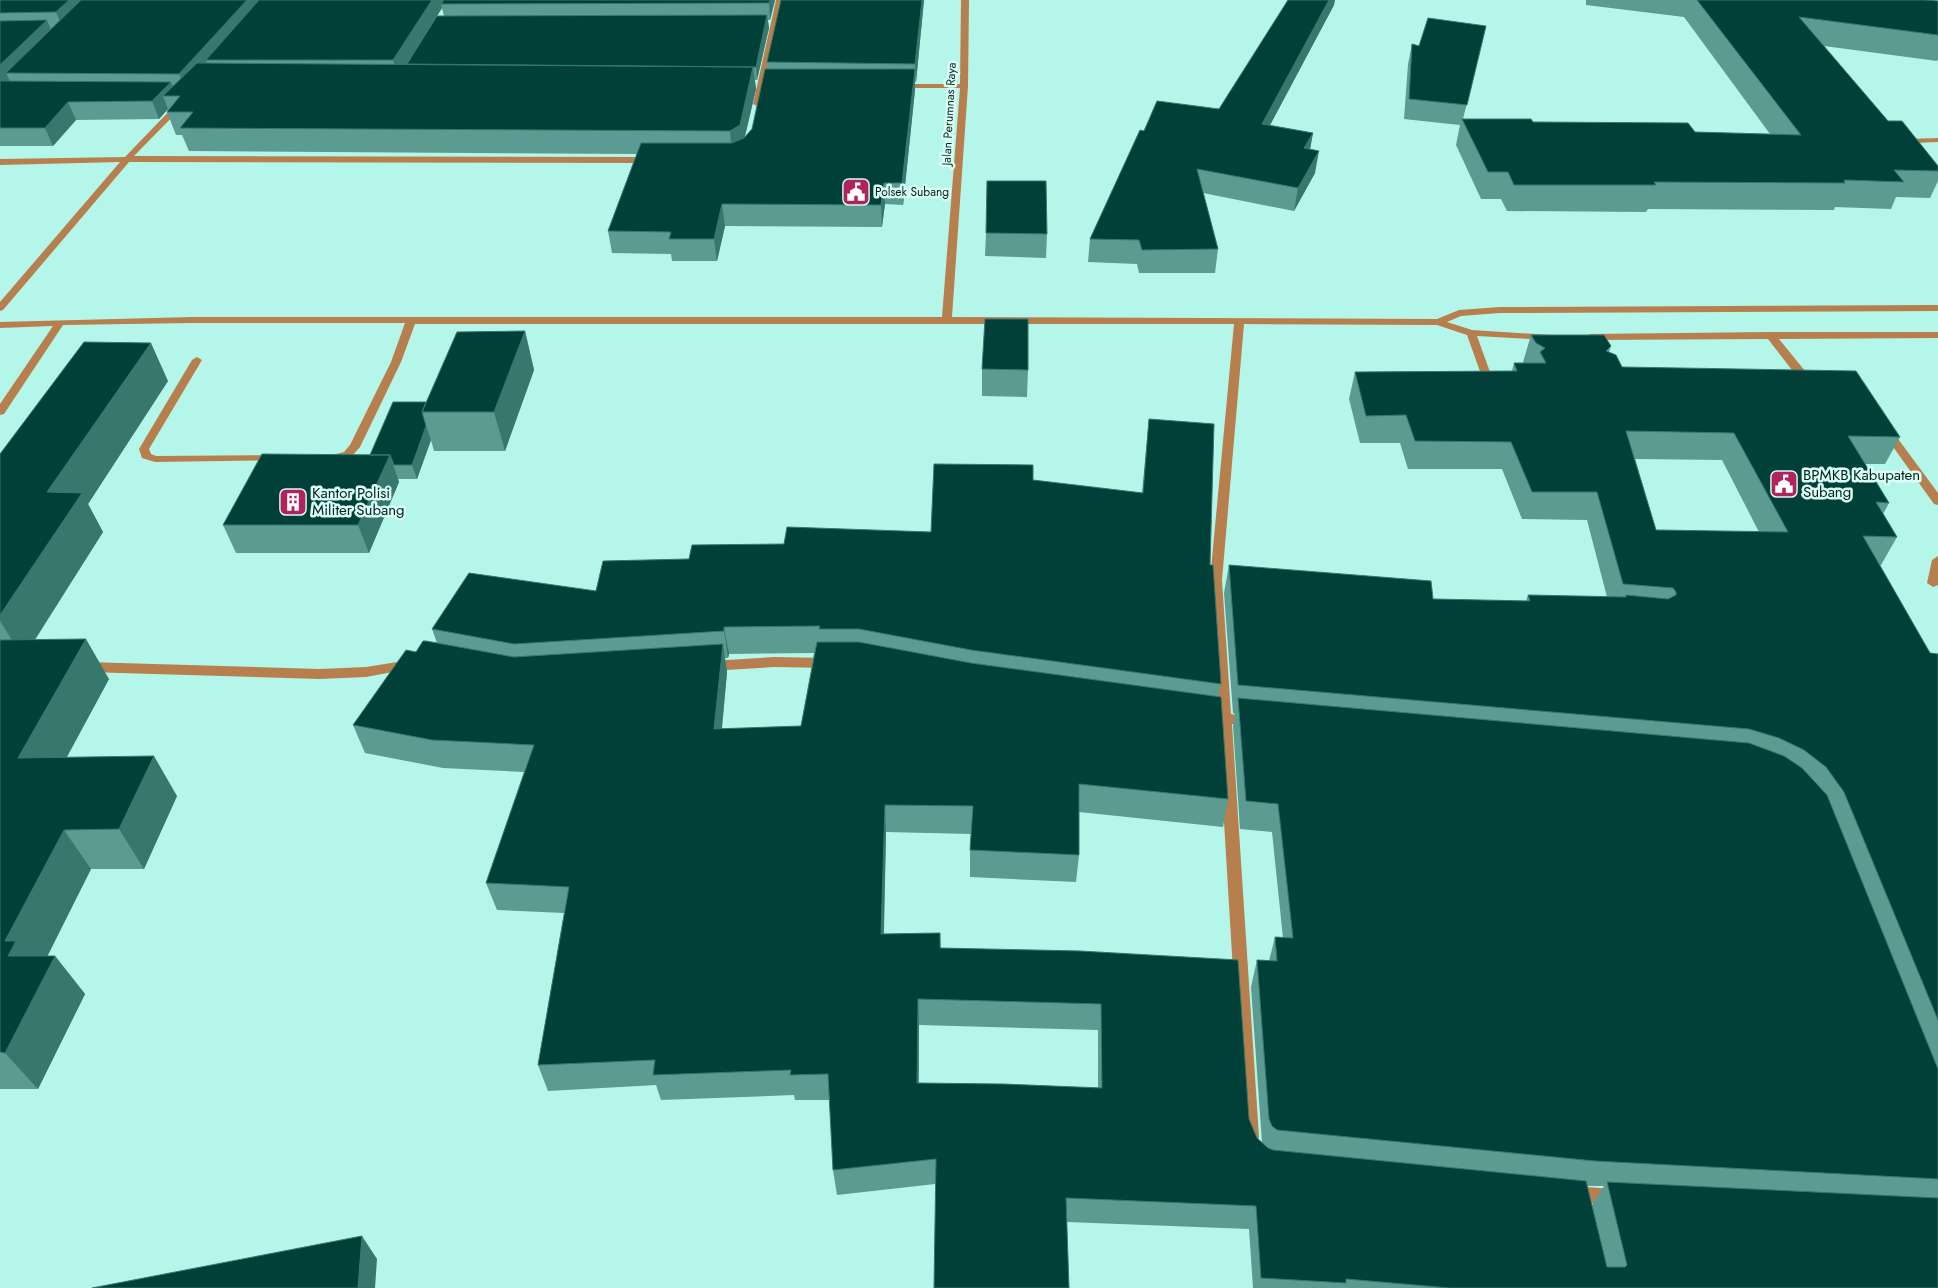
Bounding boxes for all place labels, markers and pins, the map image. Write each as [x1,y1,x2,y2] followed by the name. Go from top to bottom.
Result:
[841,177,871,207] public building icon: Polsek Subang
[875,183,949,201] place label: Polsek Subang
[1803,464,1920,503] place label: BPMKB Kabupaten Subang
[1769,469,1799,499] public building icon: BPMKB Kabupaten Subang
[312,482,405,521] place label: Kantor Polisi Militer Subang
[278,487,308,517] building icon: Kantor Polisi Militer Subang

